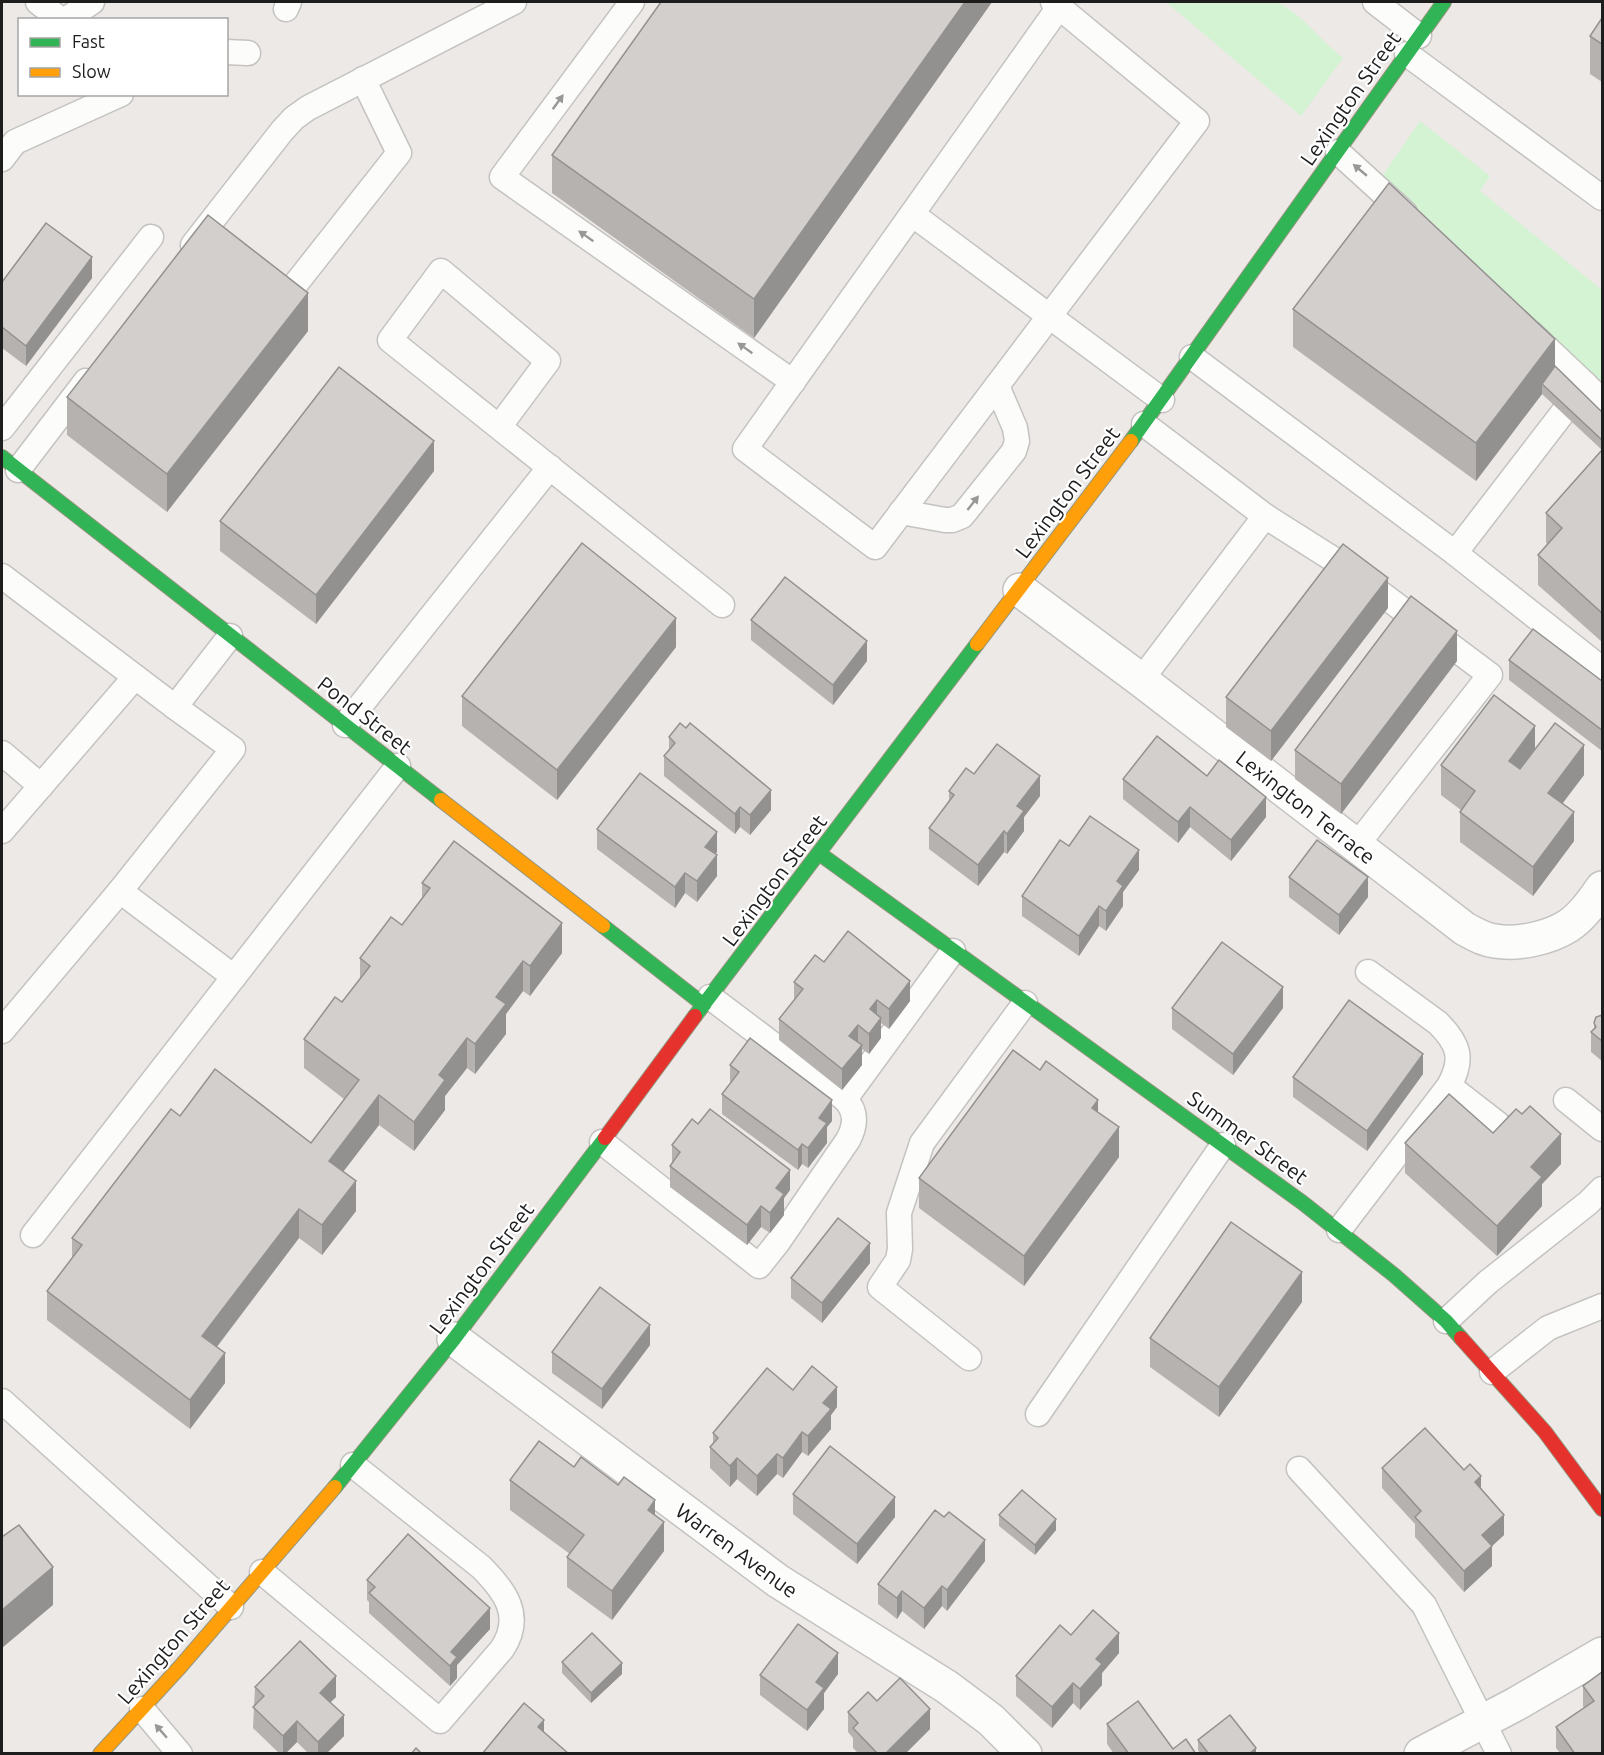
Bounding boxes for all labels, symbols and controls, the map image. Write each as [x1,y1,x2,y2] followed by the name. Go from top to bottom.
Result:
[18,18,228,96] legend
[1295,26,1405,170] street label: Lexington Street
[72,31,105,51] text: Fast
[72,61,111,81] text: Slow
[551,94,564,110] one-way arrow
[1352,164,1368,177] one-way arrow
[578,230,594,242] one-way arrow
[737,342,753,354] one-way arrow
[1010,422,1124,562] street label: Lexington Street
[967,496,979,512] one-way arrow
[313,671,417,759] street label: Pond Street
[1232,745,1380,869] street label: Lexington Terrace
[717,810,831,950] street label: Lexington Street
[1183,1085,1313,1189] street label: Summer Street
[424,1198,538,1338] street label: Lexington Street
[671,1498,803,1602] street label: Warren Avenue
[112,1574,234,1708] street label: Lexington Street
[155,1724,168,1739] one-way arrow

